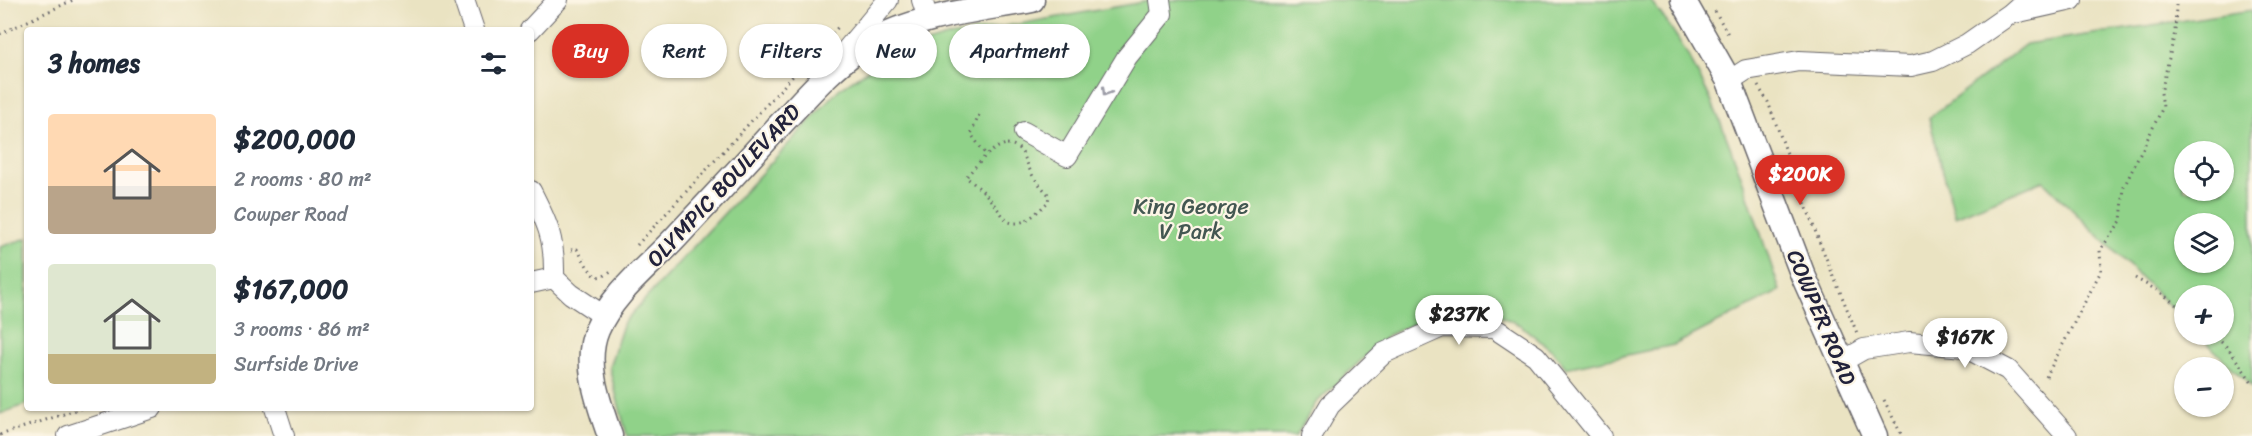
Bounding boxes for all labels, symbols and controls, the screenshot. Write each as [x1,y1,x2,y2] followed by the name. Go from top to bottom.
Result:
[552,24,629,78] chip: Buy
[641,24,727,78] chip: Rent
[739,24,843,78] chip: Filters
[855,24,937,78] chip: New
[949,24,1090,78] chip: Apartment
[48,40,140,86] text: 3 homes
[477,47,510,80] icon: filters
[1102,86,1114,96] one-way arrow
[636,94,811,277] street label: OLYMPIC BOULEVARD
[234,116,356,162] text: $200,000
[96,138,168,210] icon: home
[2174,141,2234,417] map controls
[2174,141,2234,201] button: locate
[1758,155,1842,206] pin: $200K
[1769,157,1831,192] text: $200K
[234,162,372,197] text: 2 rooms · 80 m²
[1133,187,1249,251] park label: King George V Park
[234,197,347,232] text: Cowper Road
[2174,213,2234,273] button: layers
[1775,243,1868,391] street label: COWPER ROAD
[234,266,349,312] text: $167,000
[2174,285,2234,345] button: +
[96,288,168,360] icon: home
[1417,295,1501,346] pin: $237K
[1429,297,1489,332] text: $237K
[234,312,370,347] text: 3 rooms · 86 m²
[1923,318,2007,369] pin: $167K
[1937,320,1993,355] text: $167K
[234,347,359,382] text: Surfside Drive
[2174,357,2234,417] button: −

